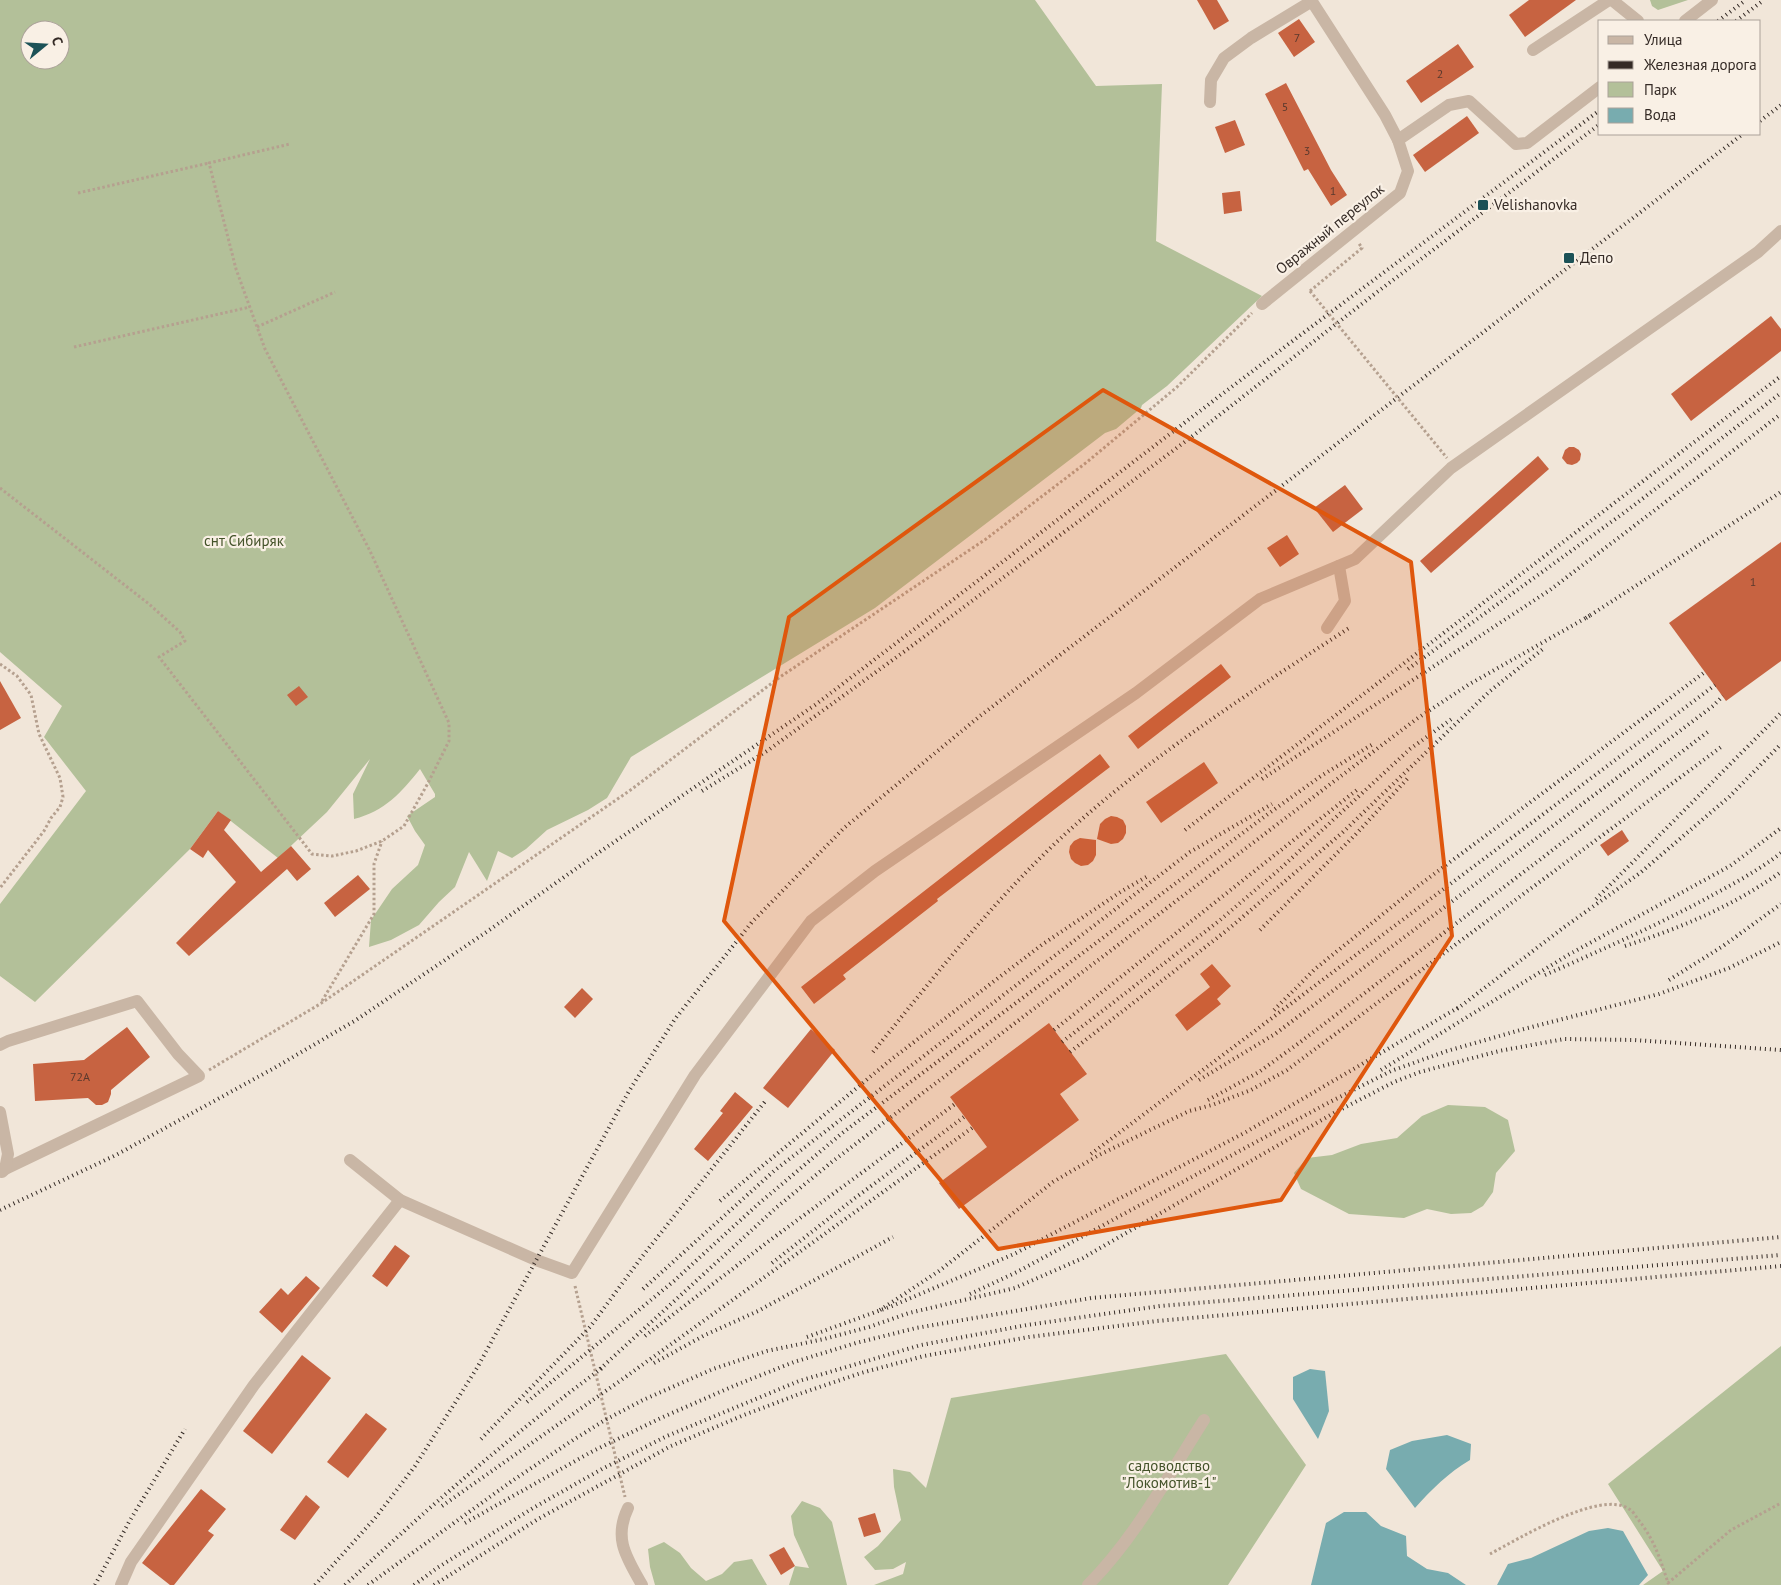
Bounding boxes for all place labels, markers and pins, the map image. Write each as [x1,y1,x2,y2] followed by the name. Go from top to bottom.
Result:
[1493,195,1578,214] place label: Velishanovka
[1476,198,1490,212] marker: Velishanovka
[1580,248,1613,267] place label: Депо
[1562,251,1576,265] marker: Депо

